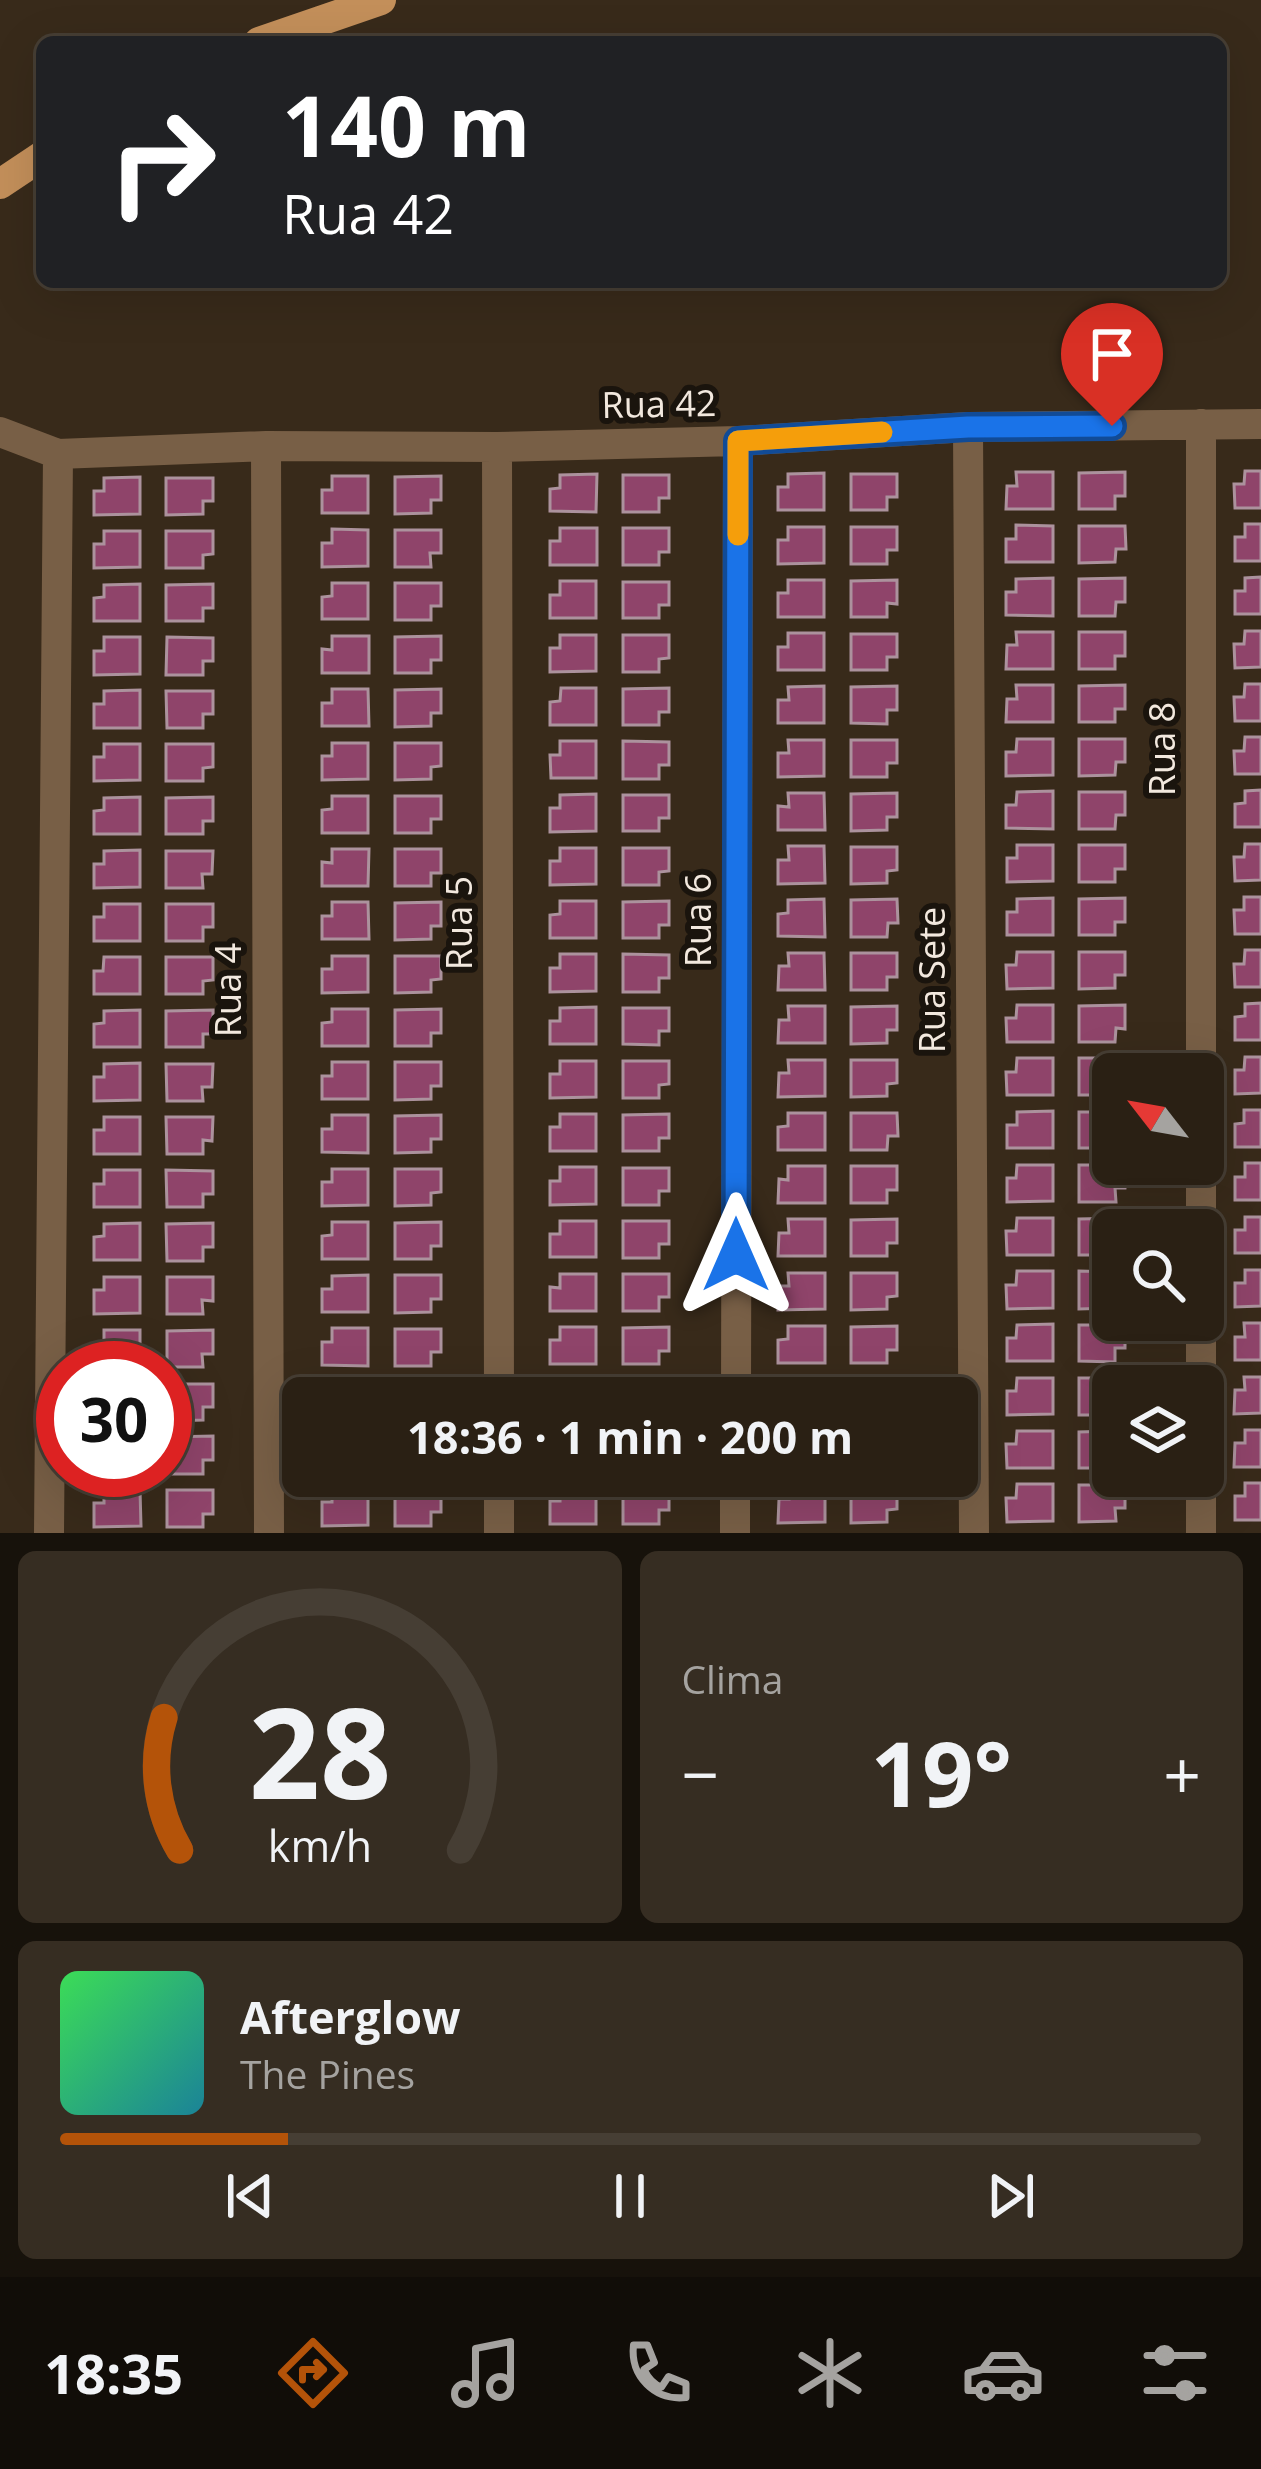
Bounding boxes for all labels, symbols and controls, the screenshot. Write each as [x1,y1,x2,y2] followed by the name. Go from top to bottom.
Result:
[282,67,530,182] text: 140 m
[84,84,240,240] icon: right
[282,176,454,250] text: Rua 42
[1061,303,1163,426] pin
[1079,321,1145,387] icon: arrive
[601,378,717,429] street label: Rua 42
[1137,702,1186,796] street label: Rua 8
[673,873,722,967] street label: Rua 6
[434,876,483,970] street label: Rua 5
[907,907,956,1053] street label: Rua Sete
[203,943,252,1037] street label: Rua 4
[1092,1053,1224,1185] north arrow
[1092,1053,1224,1497] map controls
[673,1192,799,1318] position arrow
[1092,1209,1224,1341] button: search
[36,1341,192,1497] speed limit sign: 30
[1092,1365,1224,1497] button: layers
[407,1406,853,1467] text: 18:36 · 1 min · 200 m
[682,1652,784,1705] text: Clima
[248,1666,391,1836] text: 28
[871,1711,1012,1833] text: 19°
[682,1728,719,1818] text: −
[1163,1728,1201,1818] text: +
[268,1816,372,1875] text: km/h
[240,1986,461,2047] text: Afterglow
[240,2047,415,2100] text: The Pines
[217,2163,283,2229] icon: previous
[597,2163,663,2229] icon: pause
[978,2163,1044,2229] icon: next
[271,2331,355,2415] icon: directions
[444,2331,528,2415] icon: music
[616,2331,700,2415] icon: phone
[788,2331,872,2415] icon: climate
[961,2331,1045,2415] icon: car
[1133,2331,1217,2415] icon: filters
[44,2336,183,2410] text: 18:35

